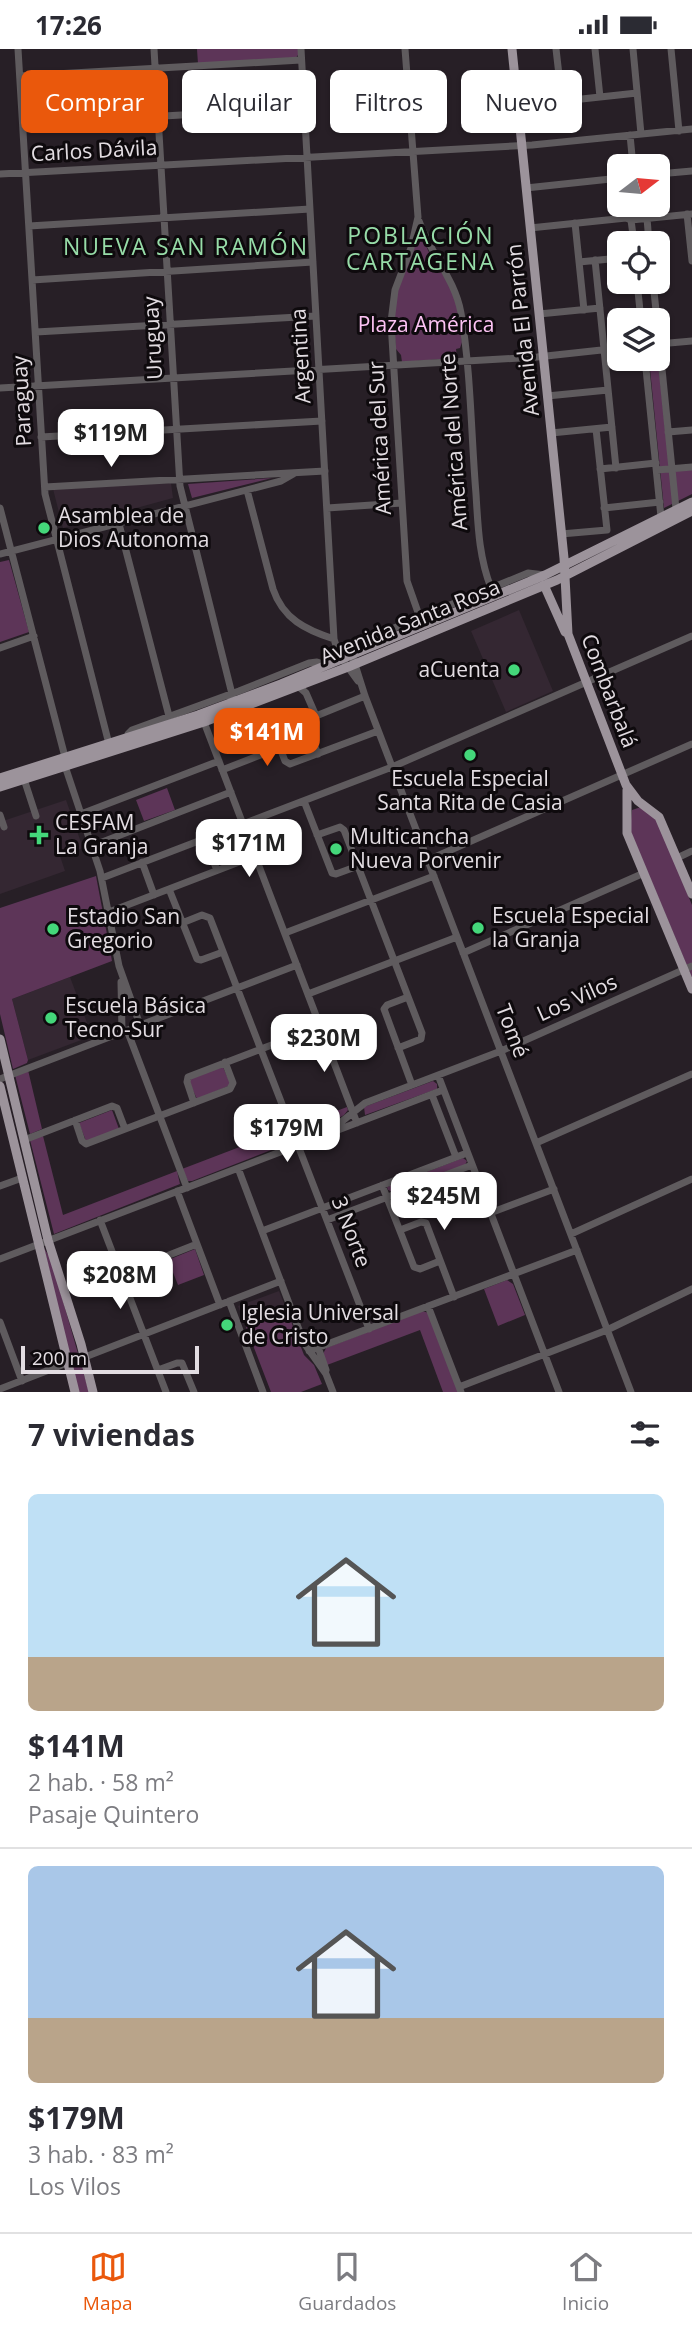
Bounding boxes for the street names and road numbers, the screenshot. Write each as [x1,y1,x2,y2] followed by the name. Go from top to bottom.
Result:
[30,133,158,167] street label: Carlos Dávila
[499,243,545,418] street label: Avenida El Parrón
[136,295,168,380] street label: Uruguay
[284,308,316,404] street label: Argentina
[433,353,473,531] street label: América del Norte
[5,354,37,447] street label: Paraguay
[361,360,397,516] street label: América del Sur
[316,572,504,670] street label: Avenida Santa Rosa
[575,630,644,752] street label: Combarbalá
[532,967,621,1027] street label: Los Vilos
[490,1000,536,1062] street label: Tomé
[326,1192,378,1271] street label: 3 Norte

